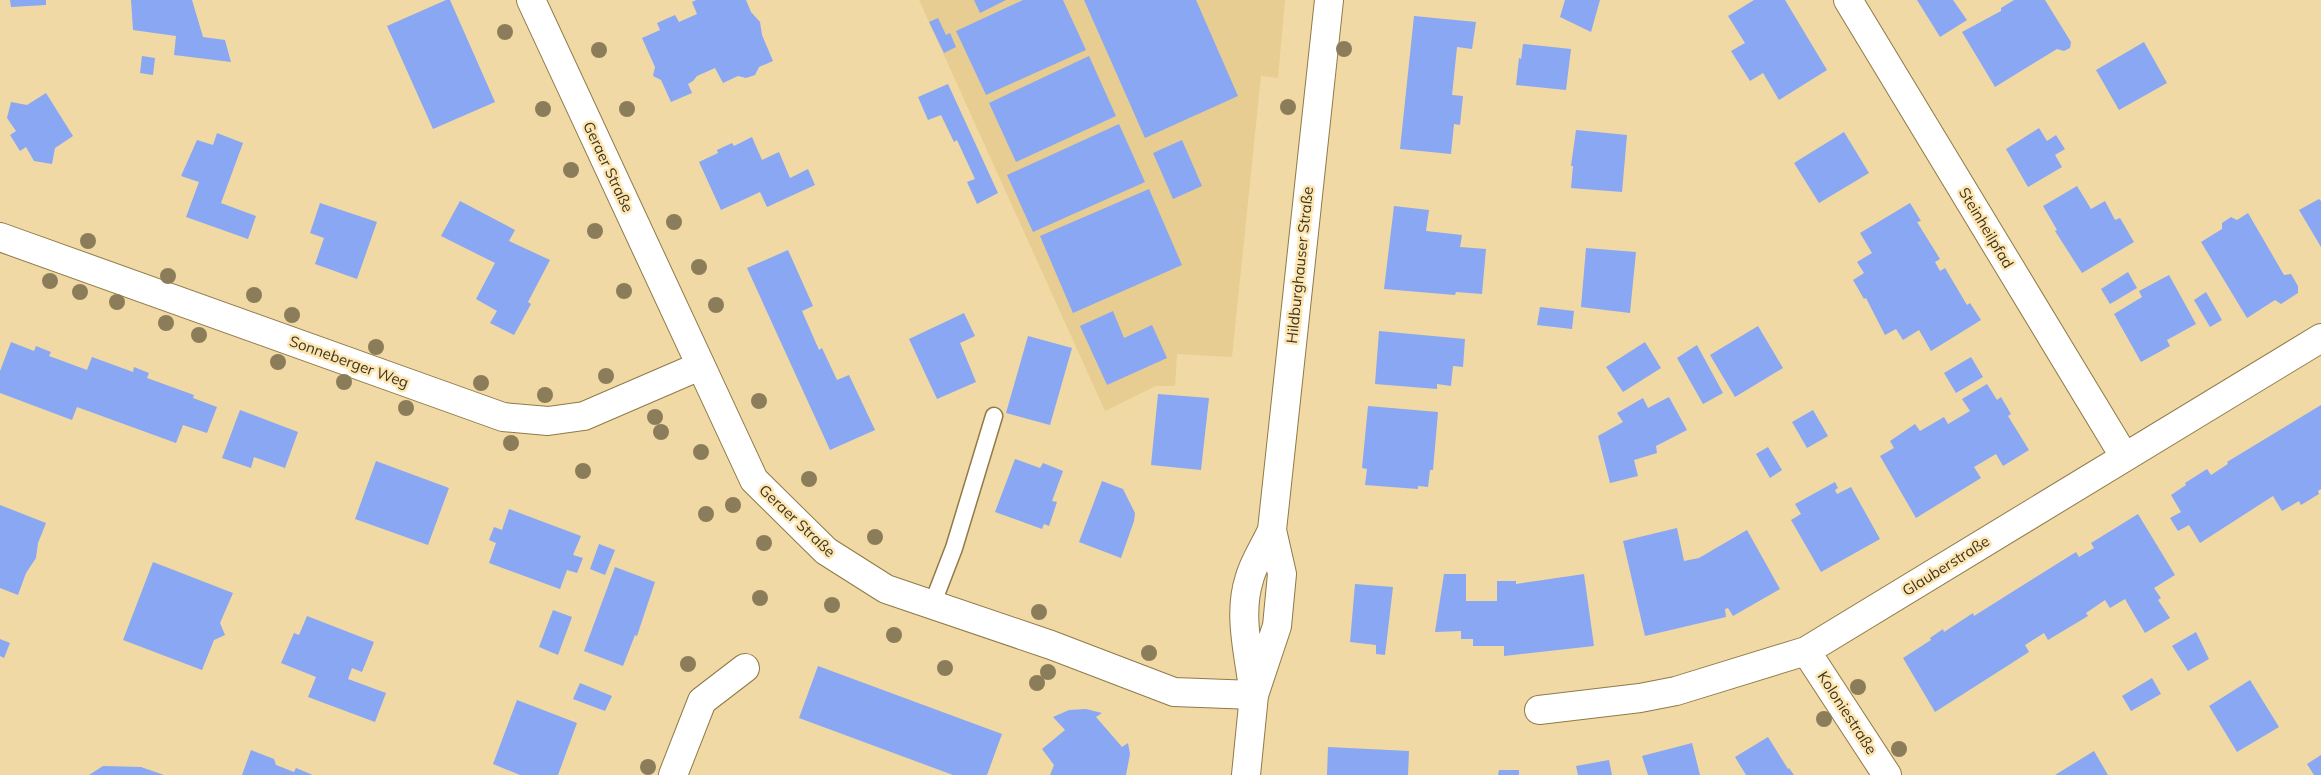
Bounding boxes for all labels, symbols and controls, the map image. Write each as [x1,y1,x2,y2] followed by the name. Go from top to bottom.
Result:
[579,119,638,215] street label: Geraer Straße
[1955,184,2018,272] street label: Steinheilpfad
[1282,186,1317,344] street label: Hildburghauser Straße
[287,331,411,392] street label: Sonneberger Weg
[755,480,840,561] street label: Geraer Straße
[1899,531,1993,600] street label: Glauberstraße
[1814,668,1881,758] street label: Koloniestraße

